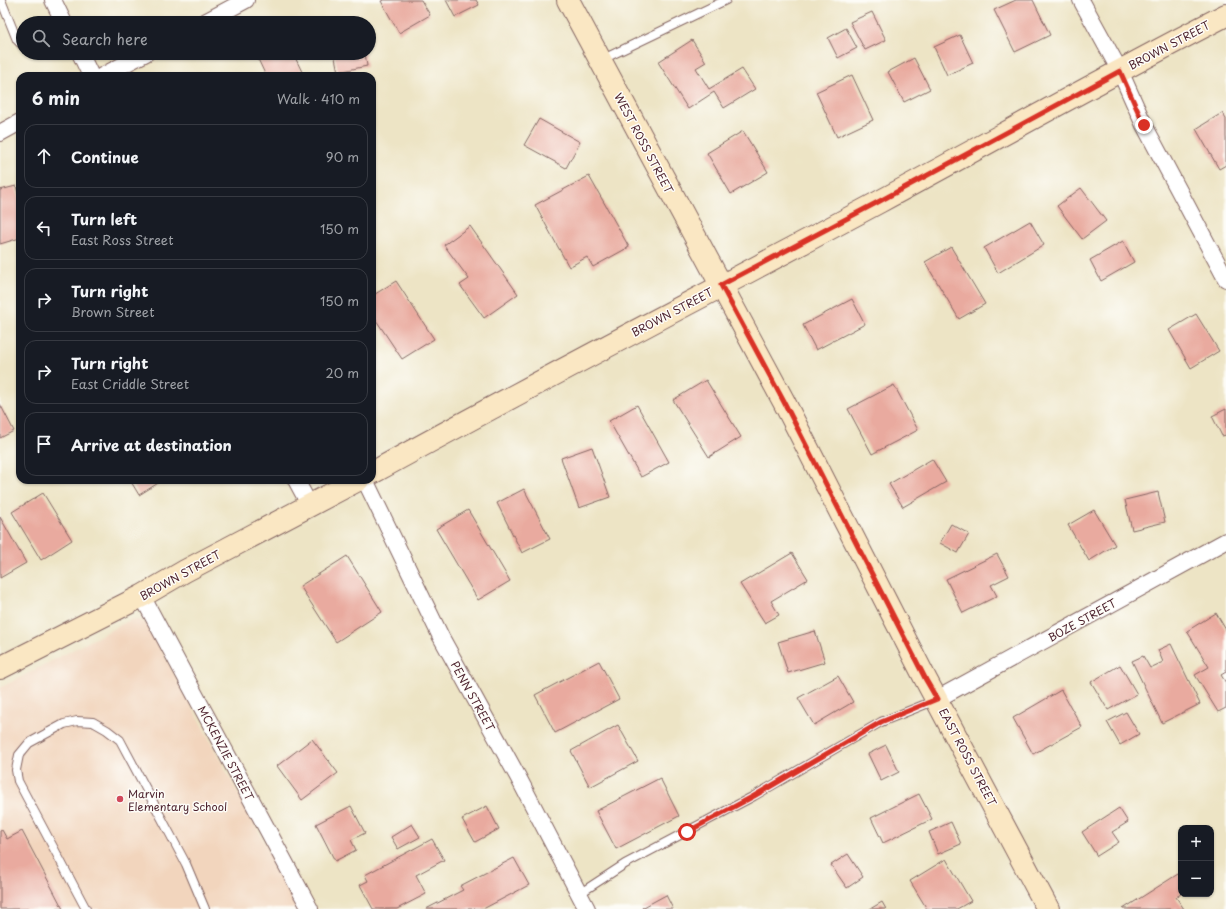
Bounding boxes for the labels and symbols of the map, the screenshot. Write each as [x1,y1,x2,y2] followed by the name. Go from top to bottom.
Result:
[1125,16,1213,74] street label: BROWN STREET
[610,90,678,197] street label: WEST ROSS STREET
[1135,116,1153,134] route end
[628,283,716,341] street label: BROWN STREET
[136,546,224,604] street label: BROWN STREET
[1045,594,1120,646] street label: BOZE STREET
[447,658,500,735] street label: PENN STREET
[194,703,258,804] street label: MCKENZIE STREET
[935,705,1001,809] street label: EAST ROSS STREET
[128,785,227,815] place label: Marvin Elementary School
[115,794,125,804] marker: Marvin Elementary School
[678,823,696,841] route start

